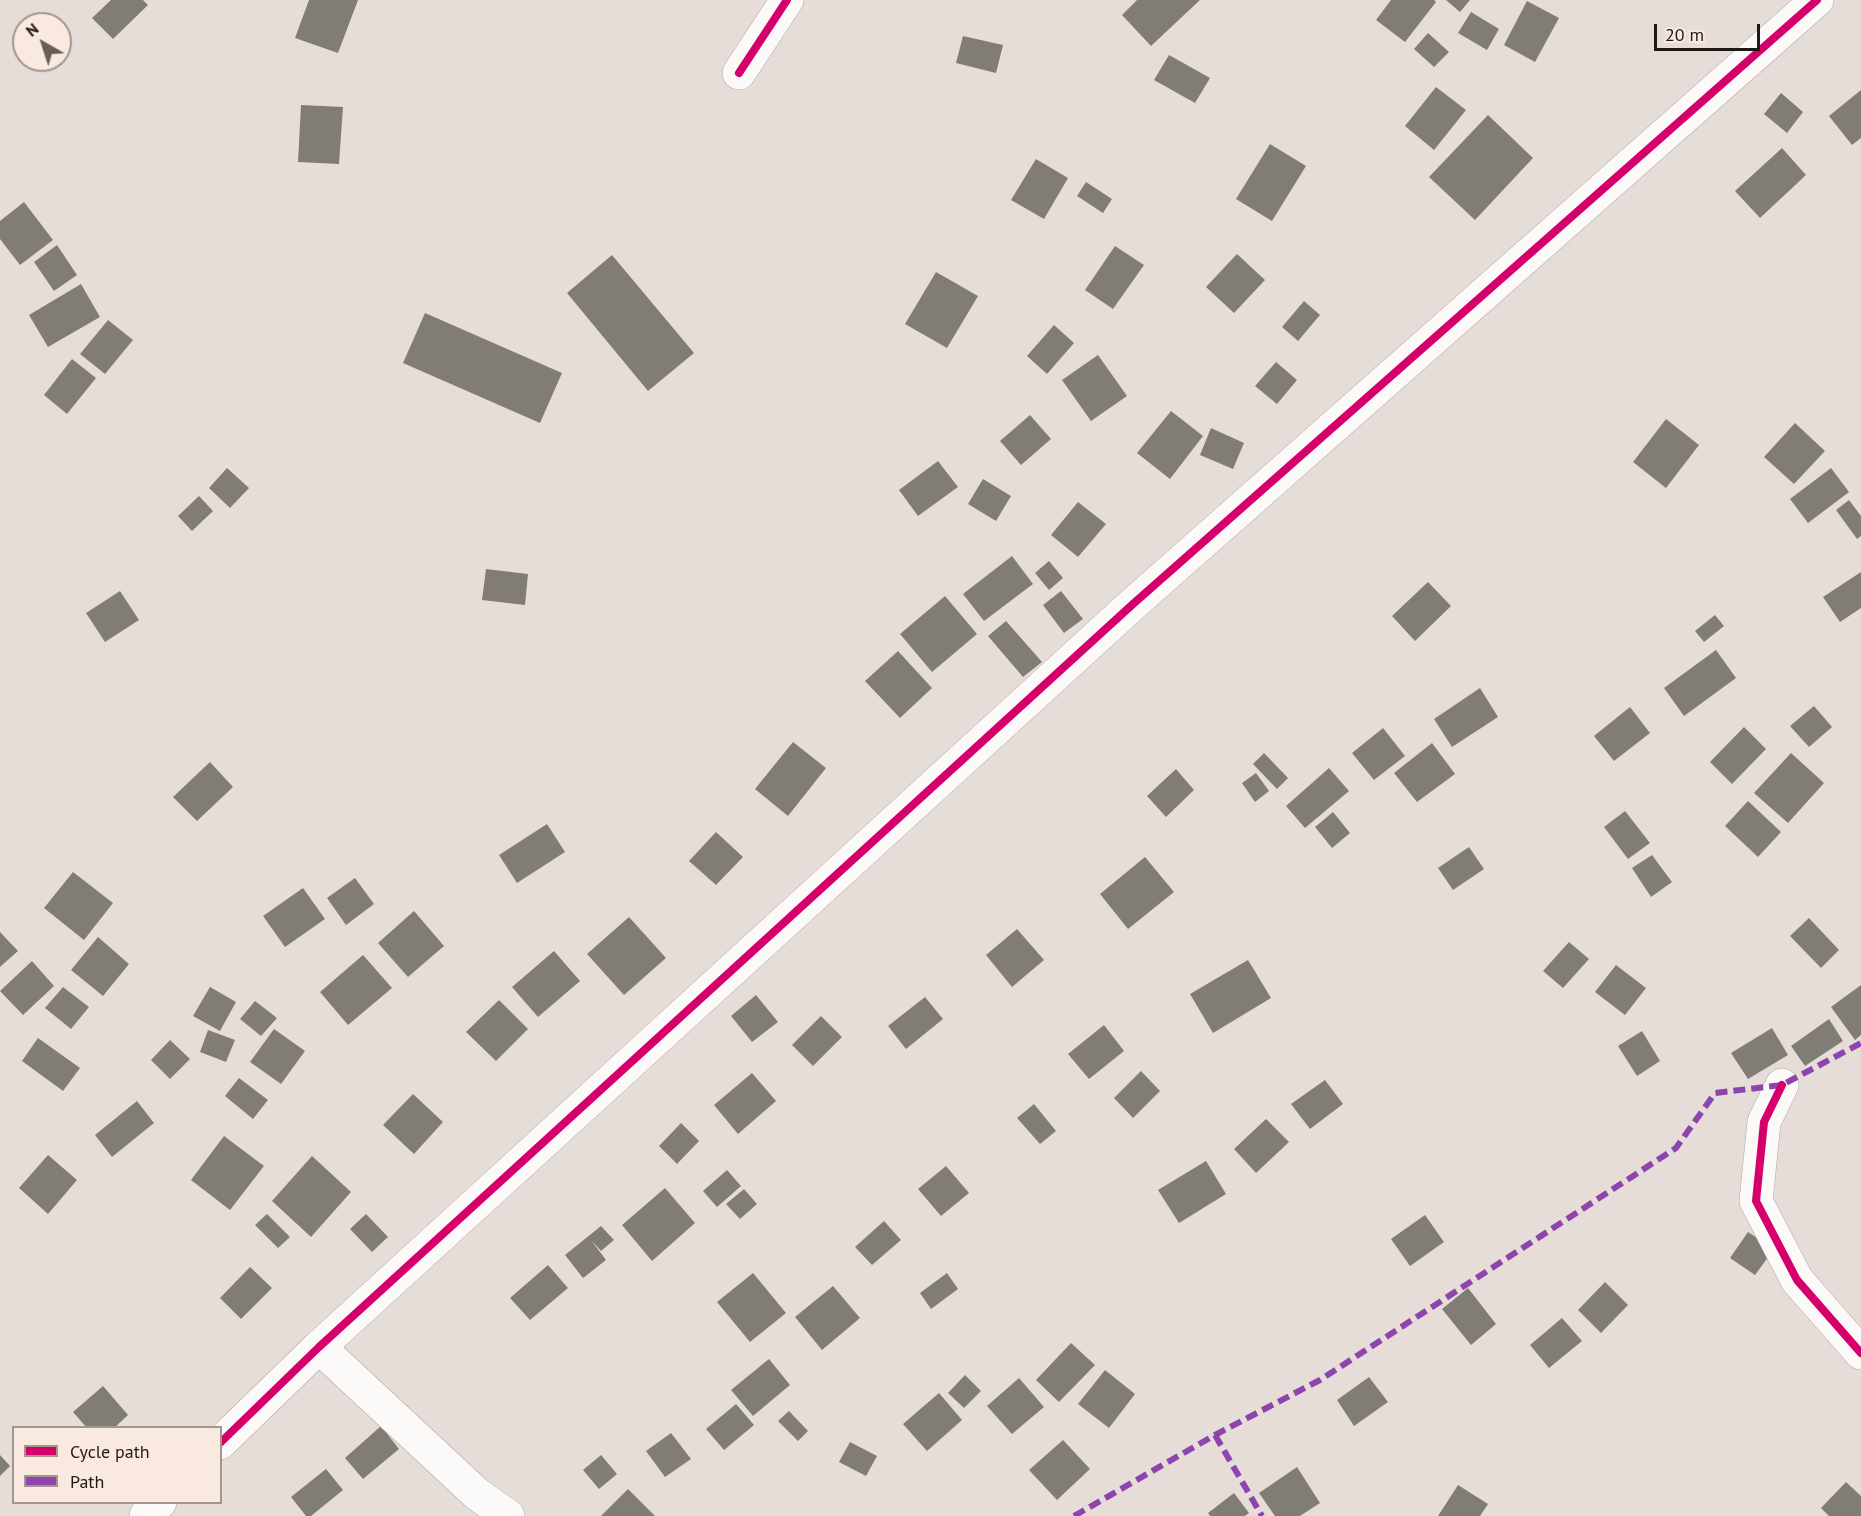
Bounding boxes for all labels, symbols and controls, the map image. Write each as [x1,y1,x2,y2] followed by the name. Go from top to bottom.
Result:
[12,12,72,72] north arrow
[1657,12,1764,50] scale bar
[22,18,42,41] text: N
[1665,23,1704,46] text: 20 m
[12,1426,222,1504] legend
[70,1440,150,1463] text: Cycle path
[70,1470,104,1493] text: Path

